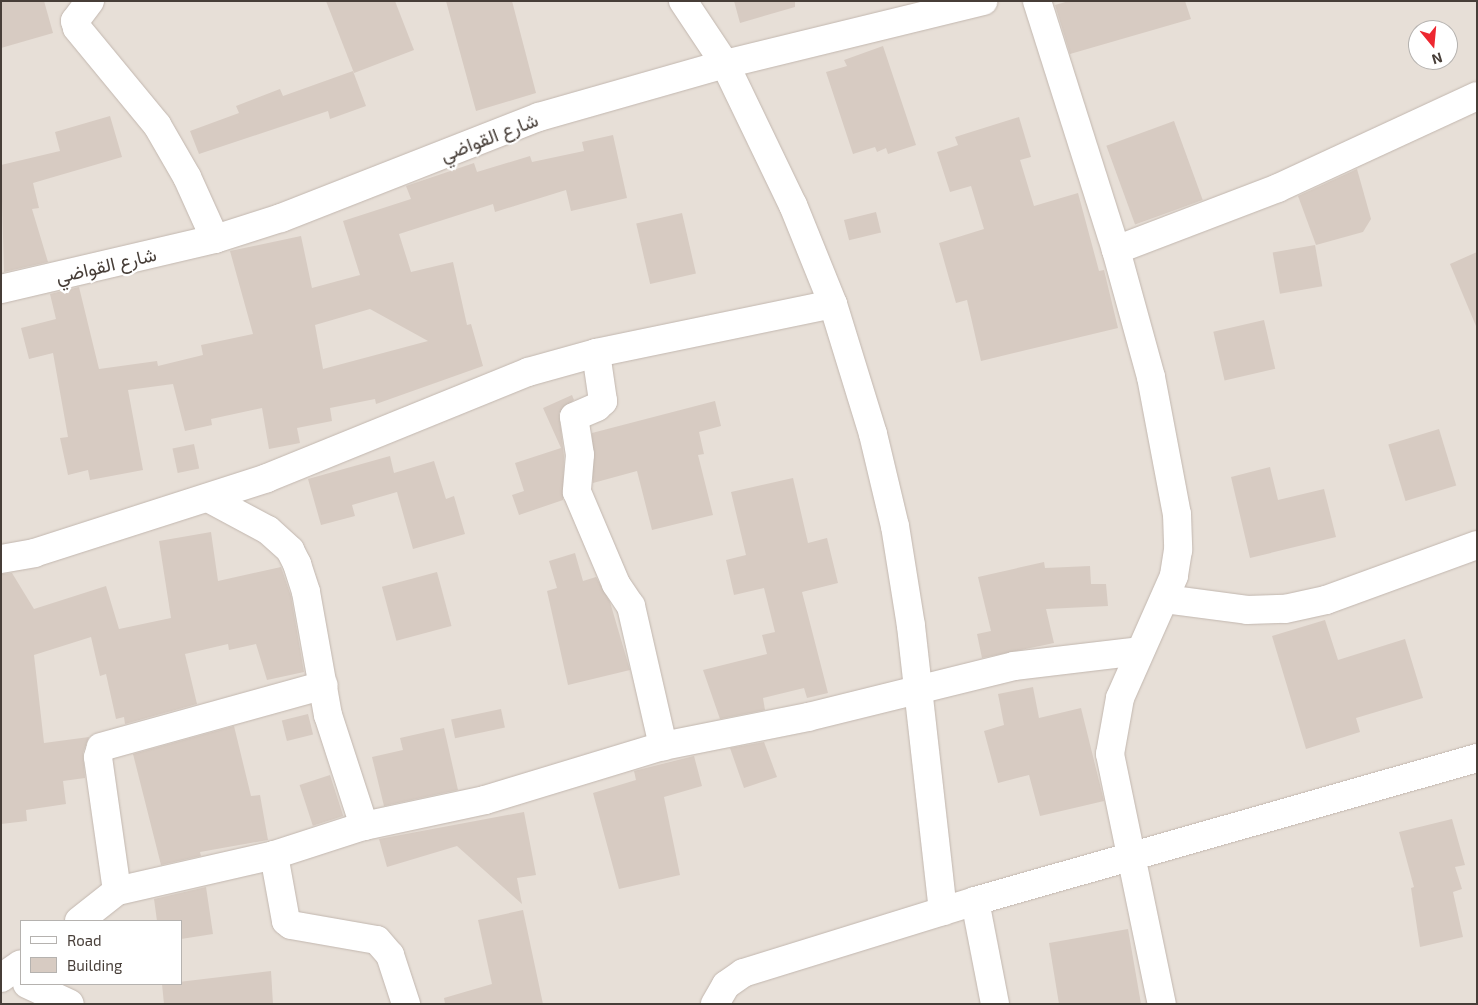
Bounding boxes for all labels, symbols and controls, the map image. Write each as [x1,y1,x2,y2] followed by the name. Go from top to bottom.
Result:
[1408,20,1458,70] north arrow
[1430,49,1445,68] text: N
[437,108,541,166] street label: شارع القواضي
[53,242,159,288] street label: شارع القواضي
[20,920,182,985] legend
[67,931,102,949] text: Road
[67,956,122,974] text: Building

